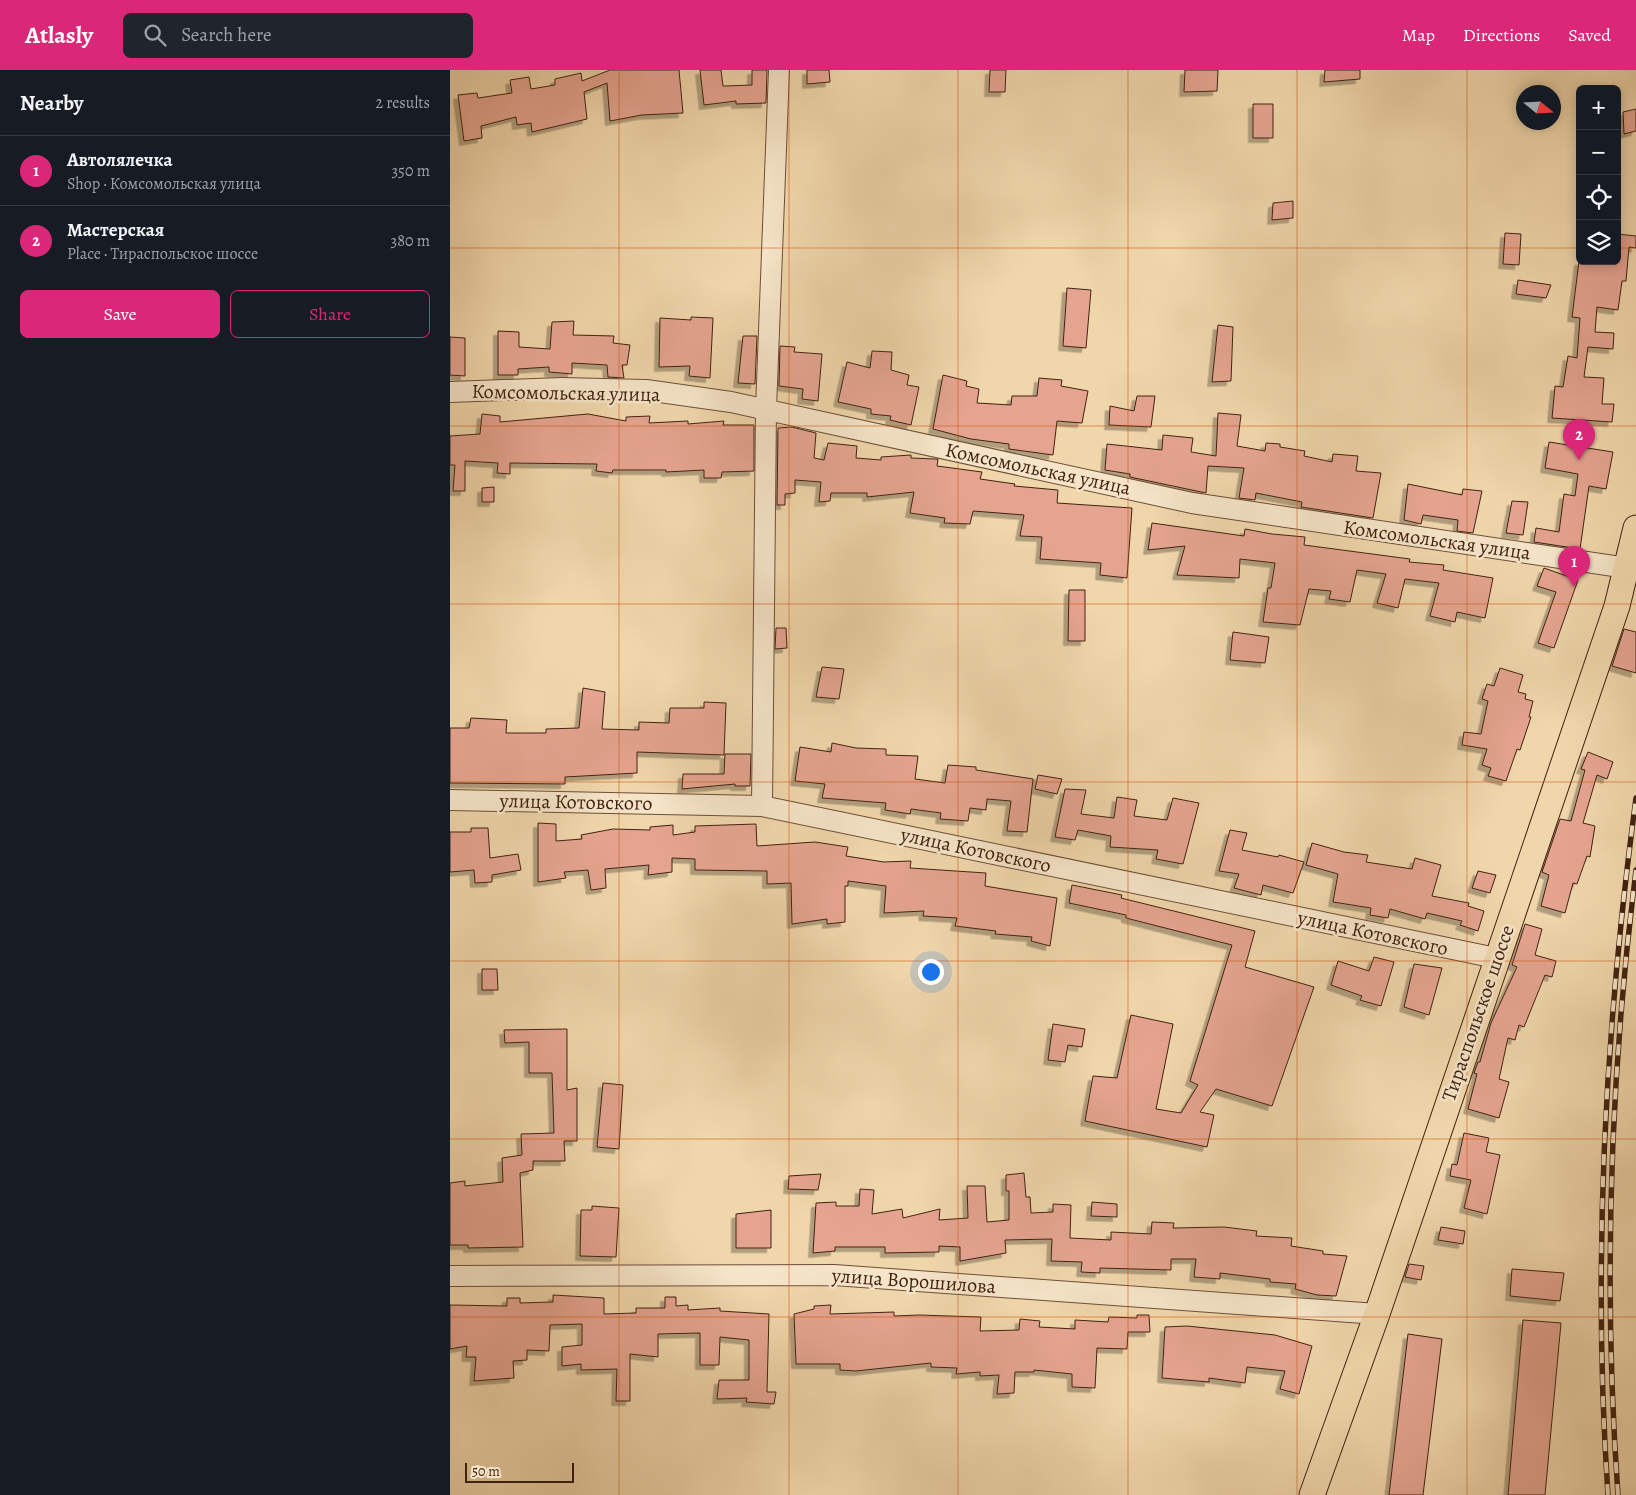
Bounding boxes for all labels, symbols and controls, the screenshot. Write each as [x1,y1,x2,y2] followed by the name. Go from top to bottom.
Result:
[123,13,473,58] search box
[25,19,93,51] text: Atlasly
[141,21,169,49] icon: search
[181,22,272,48] text: Search here
[1402,23,1435,47] text: Map
[1463,23,1540,47] text: Directions
[1568,23,1611,47] text: Saved
[1516,85,1561,130] north arrow
[1576,85,1621,265] map controls
[1576,85,1621,130] button: +
[20,89,83,117] text: Nearby
[375,92,430,114] text: 2 results
[1576,130,1621,175] button: −
[67,147,173,173] text: Автолялечка
[33,160,39,182] text: 1
[391,160,430,182] text: 350 m
[67,173,261,195] text: Shop · Комсомольская улица
[1576,175,1621,220] button: locate
[67,217,164,243] text: Мастерская
[1576,220,1621,265] button: layers
[32,230,40,252] text: 2
[391,230,430,252] text: 380 m
[67,243,258,265] text: Place · Тираспольское шоссе
[20,290,220,338] button: Save
[230,290,430,338] button: Share
[471,378,661,408] street label: Комсомольская улица
[1563,419,1595,460] pin: 2
[943,436,1134,502] street label: Комсомольская улица
[1342,513,1533,567] street label: Комсомольская улица
[1558,546,1590,587] pin: 1
[498,787,653,817] street label: улица Котовского
[897,821,1054,879] street label: улица Котовского
[1294,904,1451,962] street label: улица Котовского
[1435,921,1521,1105] street label: Тираспольское шоссе
[918,959,944,985] your location
[830,1262,998,1300] street label: улица Ворошилова
[465,1460,574,1483] scale bar
[472,1462,500,1481] text: 50 m

